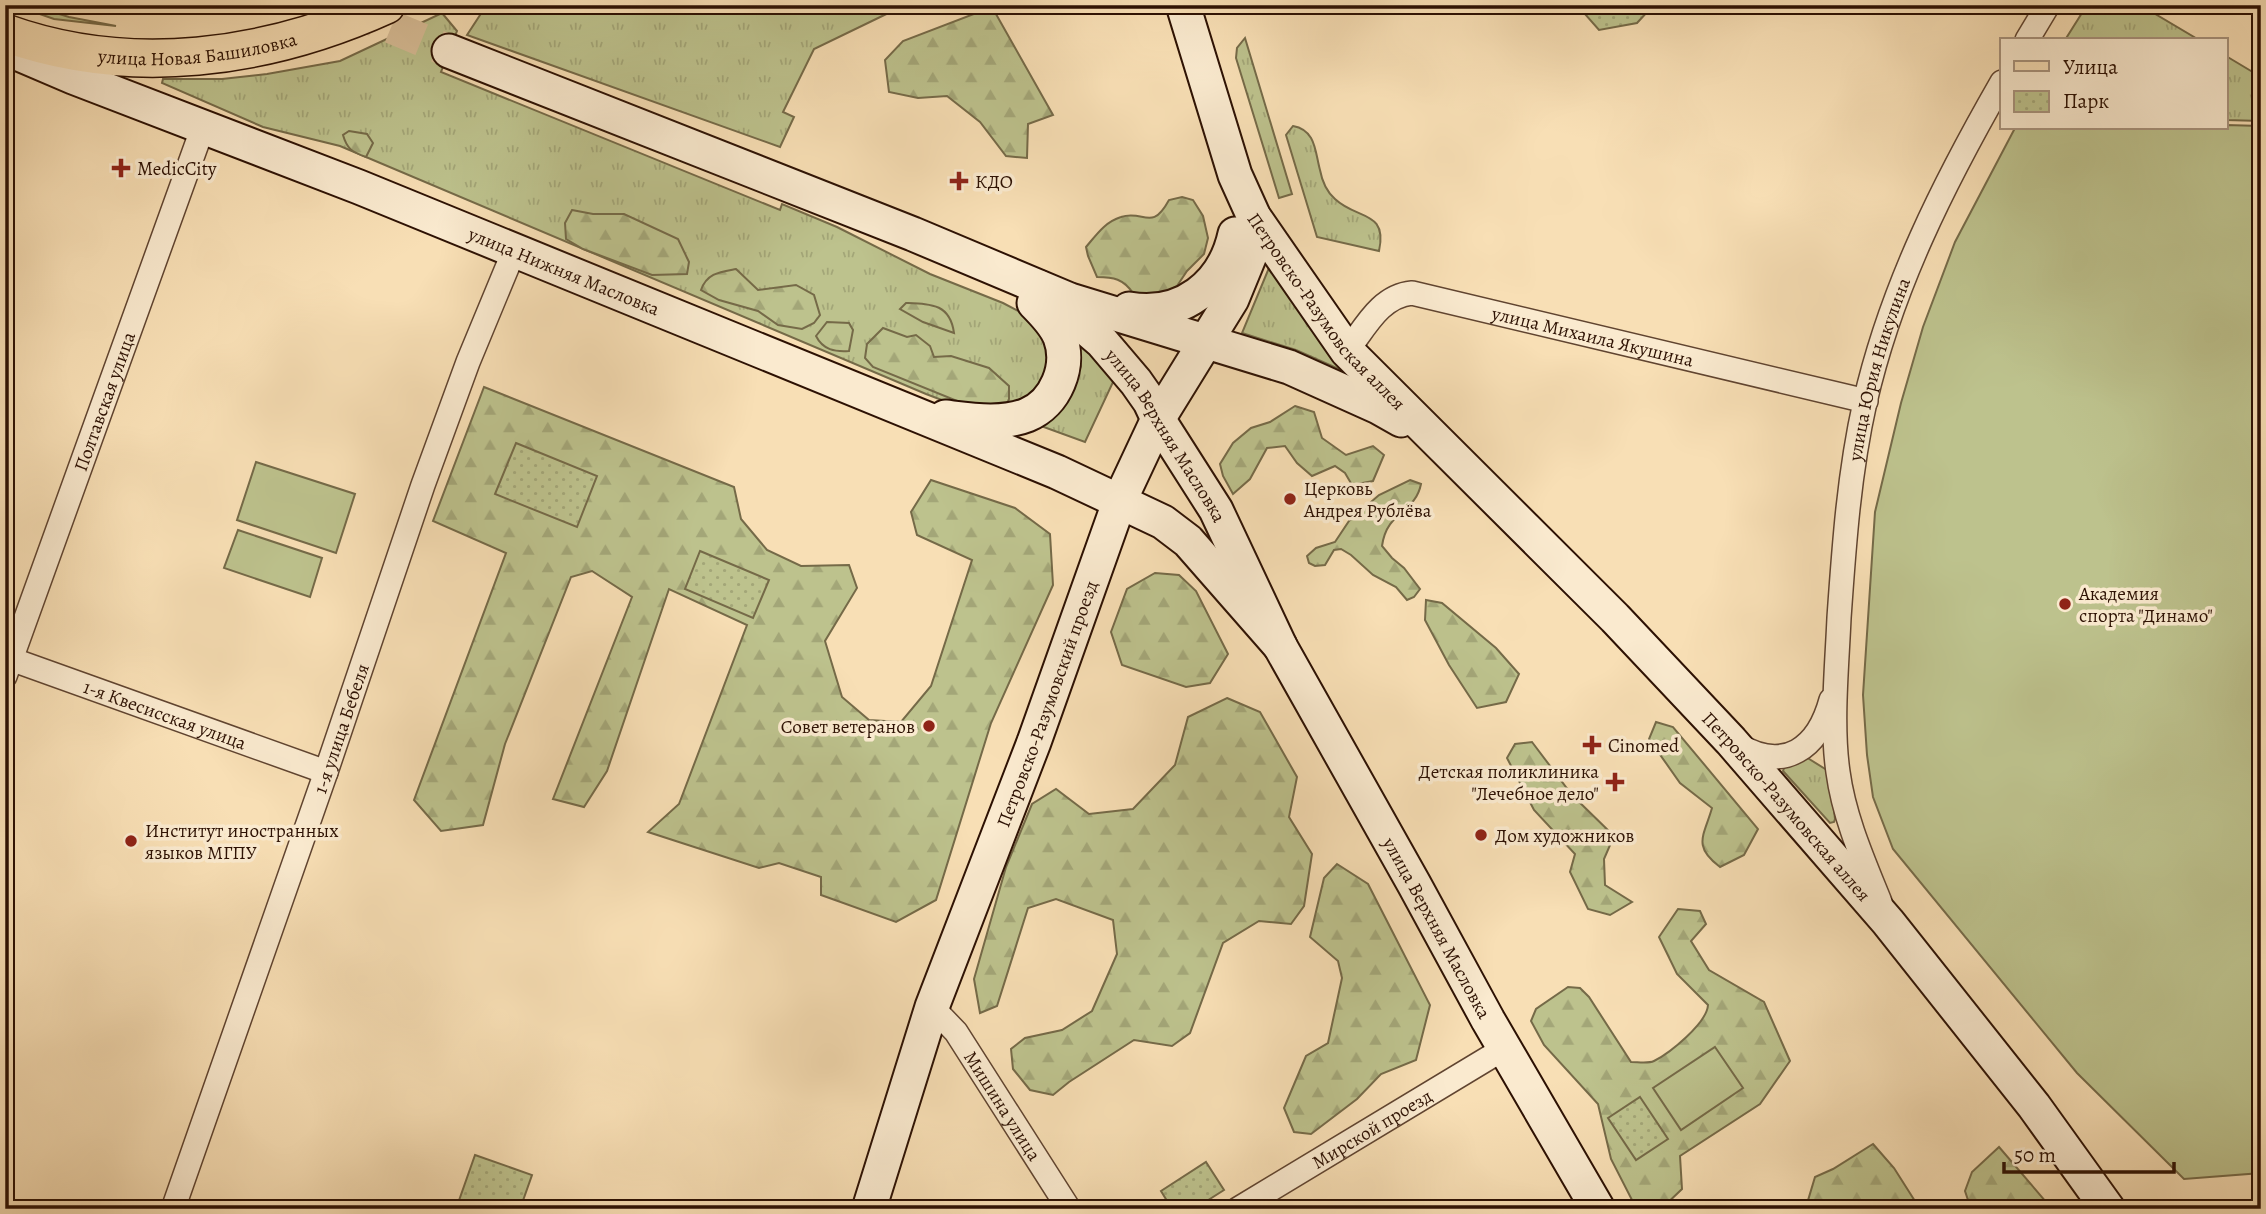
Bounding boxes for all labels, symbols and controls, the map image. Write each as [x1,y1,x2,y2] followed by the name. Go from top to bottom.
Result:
[96,26,300,72] street label: улица Новая Башиловка
[2000,38,2228,130] legend
[2063,53,2118,81] text: Улица
[2063,87,2109,115] text: Парк
[137,156,217,182] place label: MedicCity
[111,158,131,178] marker: MedicCity
[975,169,1013,195] place label: КДО
[949,171,969,191] marker: КДО
[1241,208,1411,416] street label: Петровско-Разумовская аллея
[463,221,664,322] street label: улица Нижняя Масловка
[1842,274,1917,464] street label: улица Юрия Никулина
[1488,300,1696,374] street label: улица Михаила Якушина
[68,328,142,475] street label: Полтавская улица
[1098,342,1232,527] street label: улица Верхняя Масловка
[1303,476,1432,524] place label: Церковь Андрея Рублёва
[1282,491,1298,507] marker: Церковь Андрея Рублёва
[991,577,1104,831] street label: Петровско-Разумовский проезд
[2078,581,2213,629] place label: Академия спорта "Динамо"
[2057,596,2073,612] marker: Академия спорта "Динамо"
[307,660,376,797] street label: 1-я улица Бебеля
[80,674,250,757] street label: 1-я Квесисская улица
[1696,706,1876,907] street label: Петровско-Разумовская аллея
[781,714,915,740] place label: Совет ветеранов
[921,718,937,734] marker: Совет ветеранов
[1608,733,1680,759] place label: Cinomed
[1582,735,1602,755] marker: Cinomed
[1418,759,1599,807] place label: Детская поликлиника "Лечебное дело"
[1605,772,1625,792] marker: Детская поликлиника "Лечебное дело"
[145,818,339,866] place label: Институт иностранных языков МГПУ
[1495,823,1634,849] place label: Дом художников
[1473,827,1489,843] marker: Дом художников
[1376,832,1497,1024] street label: улица Верхняя Масловка
[123,833,139,849] marker: Институт иностранных языков МГПУ
[957,1046,1047,1166] street label: Мишина улица
[1307,1083,1437,1176] street label: Мирской проезд
[2004,1130,2173,1174] scale bar
[2014,1141,2056,1169] text: 50 m

